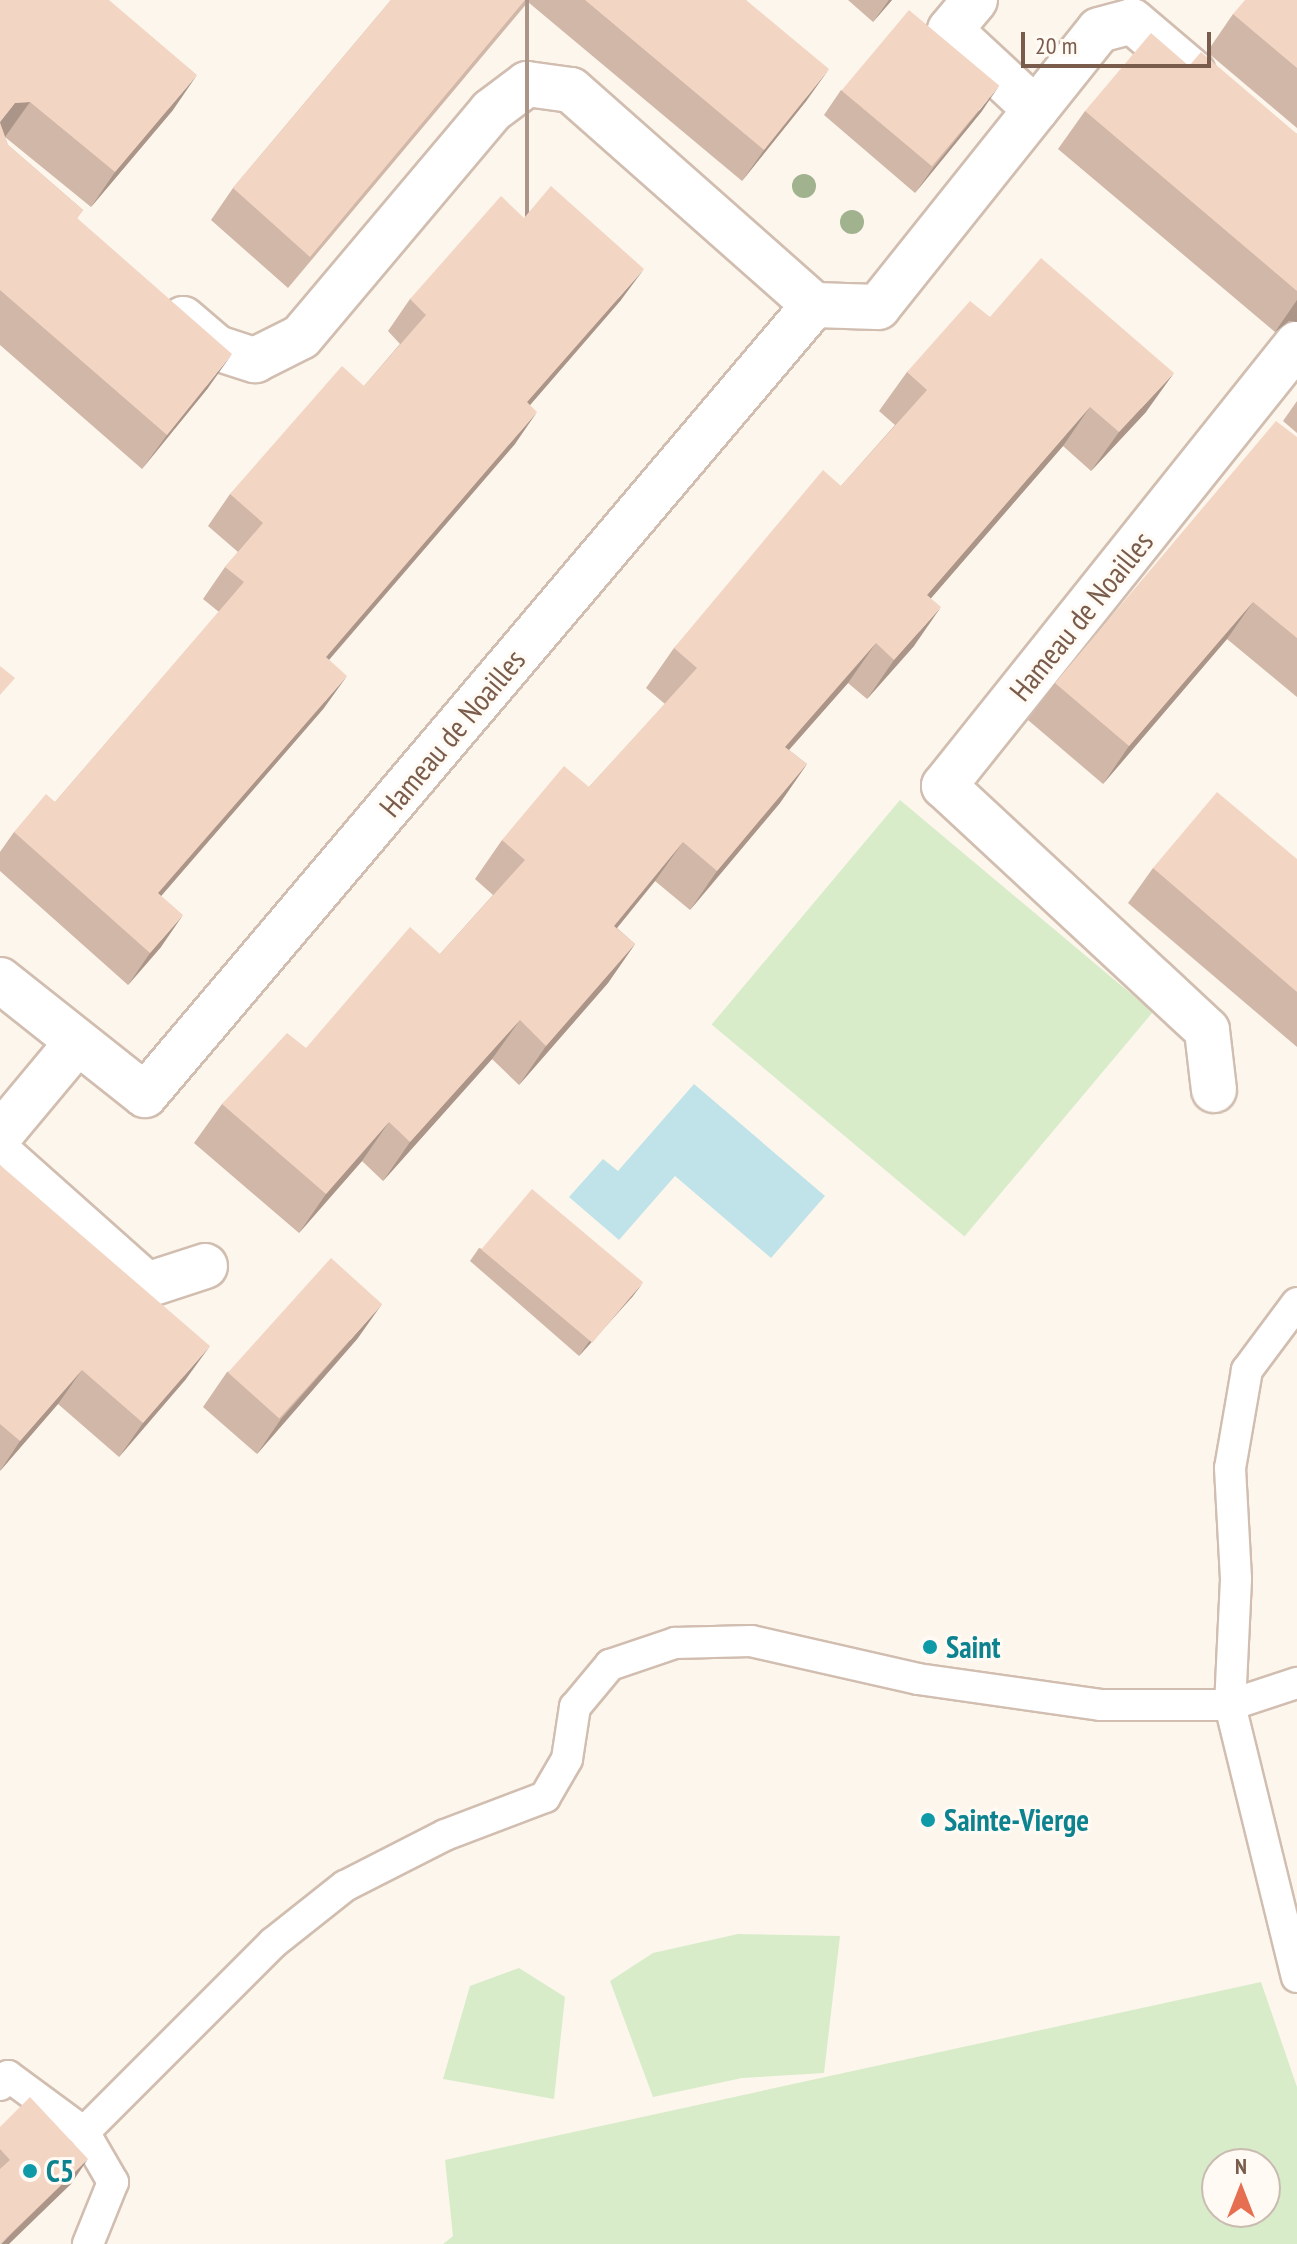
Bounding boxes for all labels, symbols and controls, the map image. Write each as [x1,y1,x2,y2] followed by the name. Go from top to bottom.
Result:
[1025,16,1215,66] scale bar
[1035,30,1077,61] text: 20 m
[1002,524,1160,708] street label: Hameau de Noailles
[372,642,532,824] street label: Hameau de Noailles
[946,1629,1001,1665] place label: Saint
[921,1638,939,1656] marker: Saint
[944,1802,1089,1838] place label: Sainte-Vierge
[919,1811,937,1829] marker: Sainte-Vierge
[1201,2148,1281,2228] north arrow
[1235,2152,1247,2180] text: N
[46,2153,74,2189] place label: C5
[21,2162,39,2180] marker: C5

